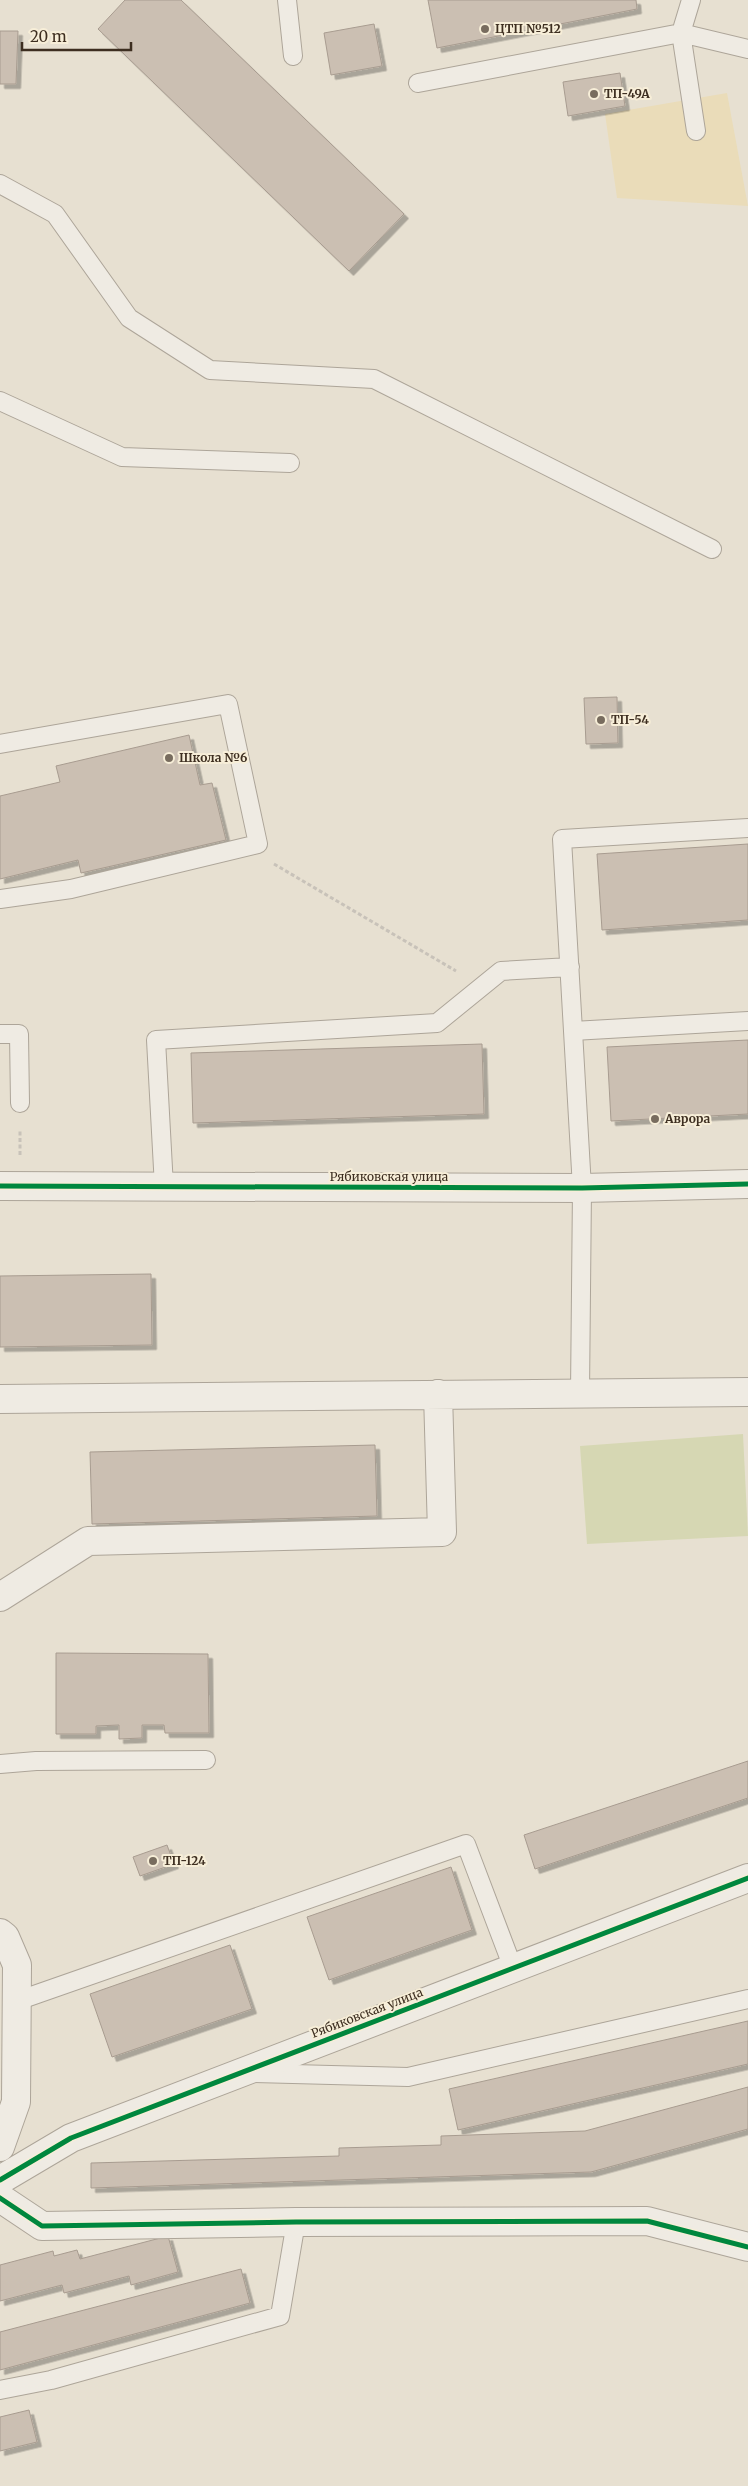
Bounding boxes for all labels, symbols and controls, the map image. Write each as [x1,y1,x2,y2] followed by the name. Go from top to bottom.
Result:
[22,20,131,52] scale bar
[495,21,561,36] place label: ЦТП №512
[479,23,491,35] marker: ЦТП №512
[30,27,67,46] text: 20 m
[604,86,650,101] place label: ТП-49А
[588,88,600,100] marker: ТП-49А
[611,712,649,727] place label: ТП-54
[595,714,607,726] marker: ТП-54
[179,750,247,765] place label: Школа №6
[163,752,175,764] marker: Школа №6
[664,1111,710,1126] place label: Аврора
[649,1113,661,1125] marker: Аврора
[330,1169,449,1184] street label: Рябиковская улица
[163,1853,206,1868] place label: ТП-124
[147,1855,159,1867] marker: ТП-124
[309,1984,425,2041] street label: Рябиковская улица

